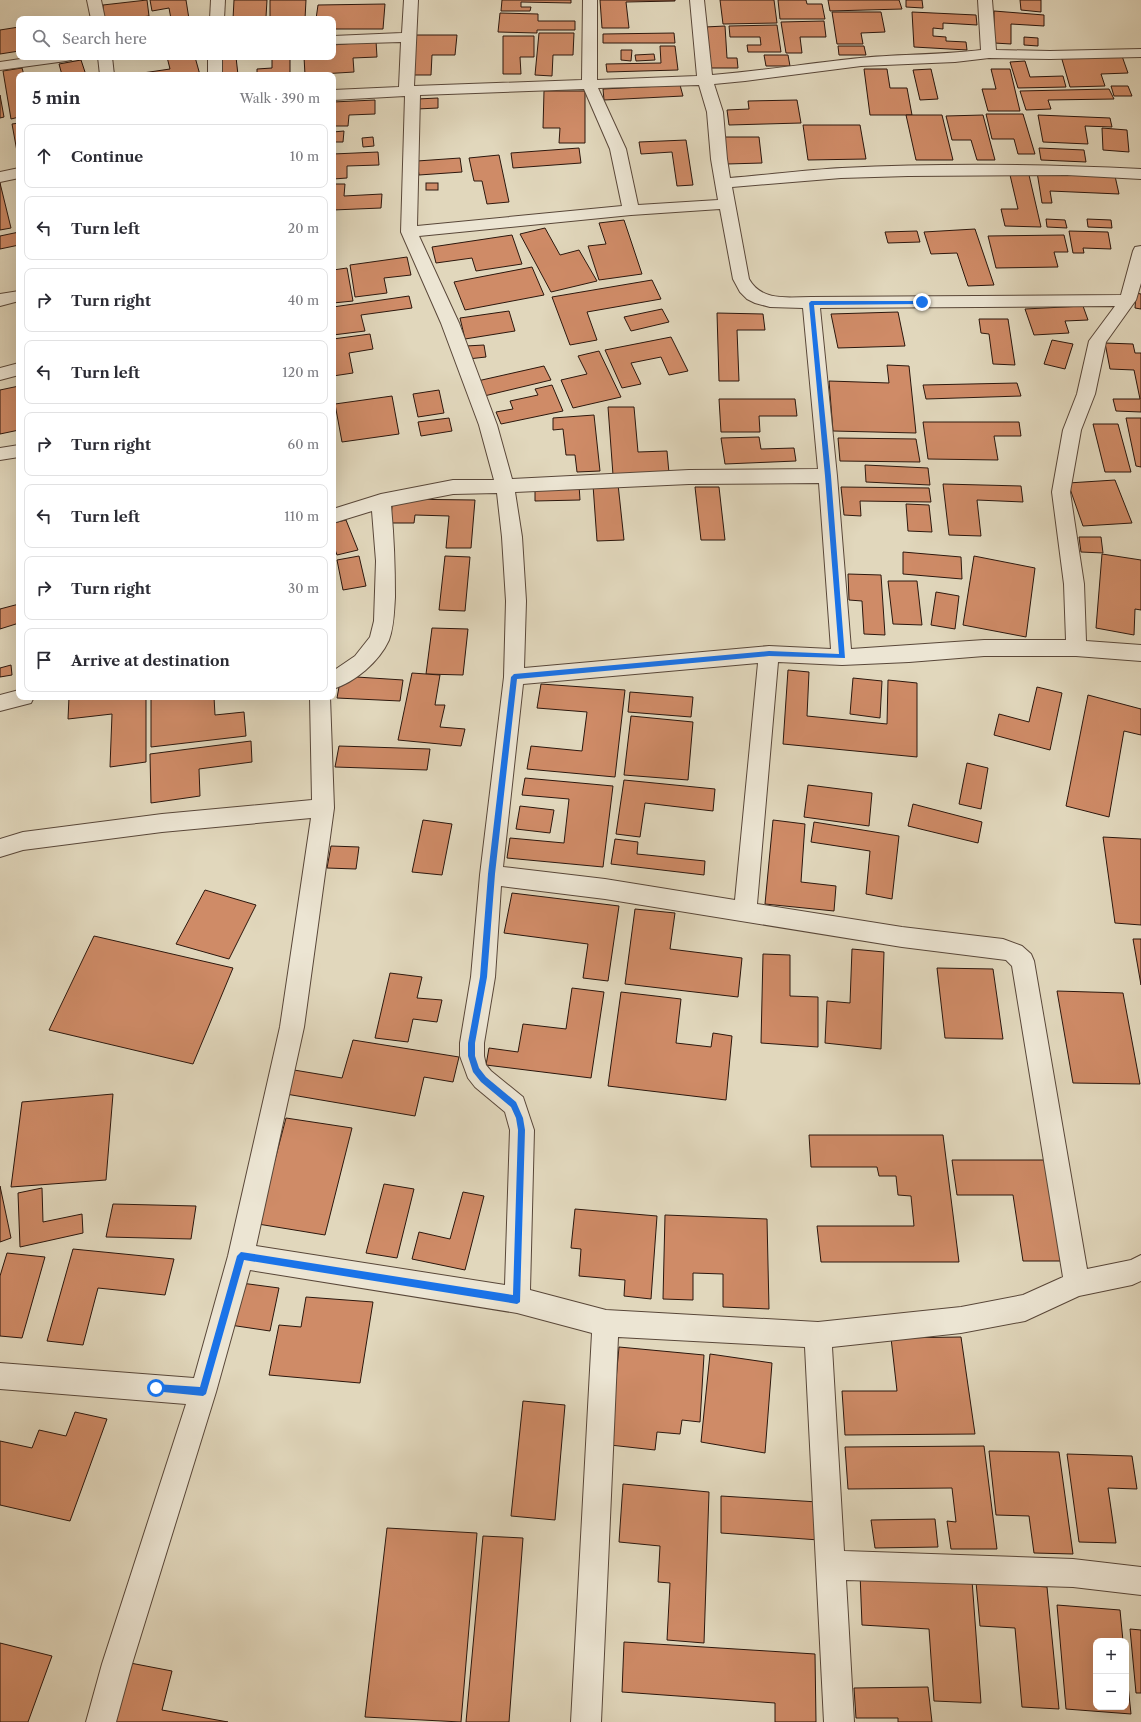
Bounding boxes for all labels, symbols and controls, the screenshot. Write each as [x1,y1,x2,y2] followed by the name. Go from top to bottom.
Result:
[16,16,336,60] search box
[30,27,52,49] icon: search
[62,29,147,48] text: Search here
[32,88,80,108] text: 5 min
[240,90,320,106] text: Walk · 390 m
[33,145,55,167] icon: ahead
[71,147,143,166] text: Continue
[290,148,319,164] text: 10 m
[33,217,55,239] icon: left
[71,219,140,238] text: Turn left
[288,220,319,236] text: 20 m
[33,289,55,311] icon: right
[71,291,151,310] text: Turn right
[288,292,319,308] text: 40 m
[913,293,931,311] route end
[33,361,55,383] icon: left
[71,363,140,382] text: Turn left
[282,364,319,380] text: 120 m
[33,433,55,455] icon: right
[71,435,151,454] text: Turn right
[288,436,319,452] text: 60 m
[33,505,55,527] icon: left
[71,507,140,526] text: Turn left
[284,508,319,524] text: 110 m
[33,577,55,599] icon: right
[71,579,151,598] text: Turn right
[288,580,319,596] text: 30 m
[33,649,55,671] icon: arrive
[71,651,230,670] text: Arrive at destination
[147,1379,165,1397] route start
[1093,1638,1129,1710] map controls
[1093,1638,1129,1674] button: +
[1093,1674,1129,1710] button: −

